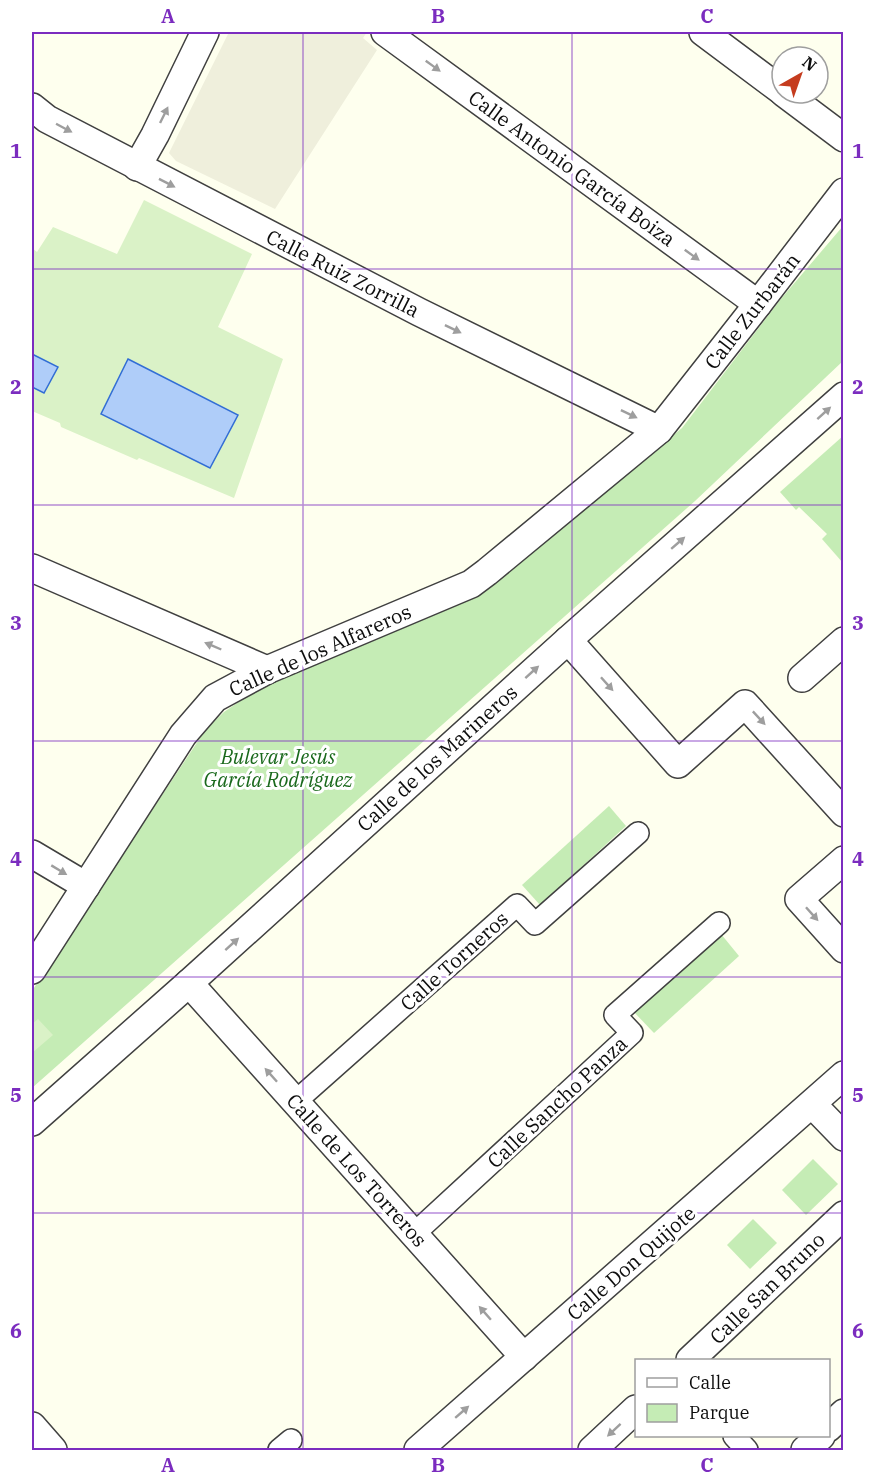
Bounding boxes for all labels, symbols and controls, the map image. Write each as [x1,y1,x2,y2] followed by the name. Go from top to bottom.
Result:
[161,2,175,29] text: A
[431,2,445,29] text: B
[700,2,714,29] text: C
[770,45,830,105] north arrow
[798,52,821,75] text: N
[424,60,440,72] one-way arrow
[463,84,681,252] street label: Calle Antonio García Boiza
[160,107,169,124] one-way arrow
[55,123,72,133] one-way arrow
[10,137,22,164] text: 1
[852,137,864,164] text: 1
[159,178,176,188] one-way arrow
[262,223,424,323] street label: Calle Ruiz Zorrilla
[698,247,806,375] street label: Calle Zurbarán
[684,249,699,261] one-way arrow
[445,324,462,333] one-way arrow
[10,373,22,400] text: 2
[852,373,864,400] text: 2
[816,407,831,420] one-way arrow
[620,410,637,419] one-way arrow
[670,537,685,550] one-way arrow
[225,598,415,702] street label: Calle de los Alfareros
[10,609,22,636] text: 3
[852,609,864,636] text: 3
[204,641,222,651] one-way arrow
[525,665,540,679] one-way arrow
[600,676,614,691] one-way arrow
[351,679,523,837] street label: Calle de los Marineros
[751,710,765,724] one-way arrow
[204,743,353,793] park label: Bulevar Jesús García Rodríguez
[10,845,22,872] text: 4
[852,845,864,872] text: 4
[51,865,67,876] one-way arrow
[394,905,514,1017] street label: Calle Torneros
[805,906,818,921] one-way arrow
[224,938,239,951] one-way arrow
[481,1030,633,1174] street label: Calle Sancho Panza
[264,1067,278,1082] one-way arrow
[10,1081,22,1108] text: 5
[852,1081,864,1108] text: 5
[281,1087,433,1253] street label: Calle de Los Torreros
[561,1200,701,1326] street label: Calle Don Quijote
[704,1226,830,1350] street label: Calle San Bruno
[478,1306,492,1321] one-way arrow
[10,1317,22,1344] text: 6
[852,1317,864,1344] text: 6
[635,1359,830,1437] legend
[689,1371,731,1394] text: Calle
[689,1401,749,1424] text: Parque
[454,1406,469,1419] one-way arrow
[607,1423,622,1436] one-way arrow
[161,1451,175,1478] text: A
[431,1451,445,1478] text: B
[700,1451,714,1478] text: C

